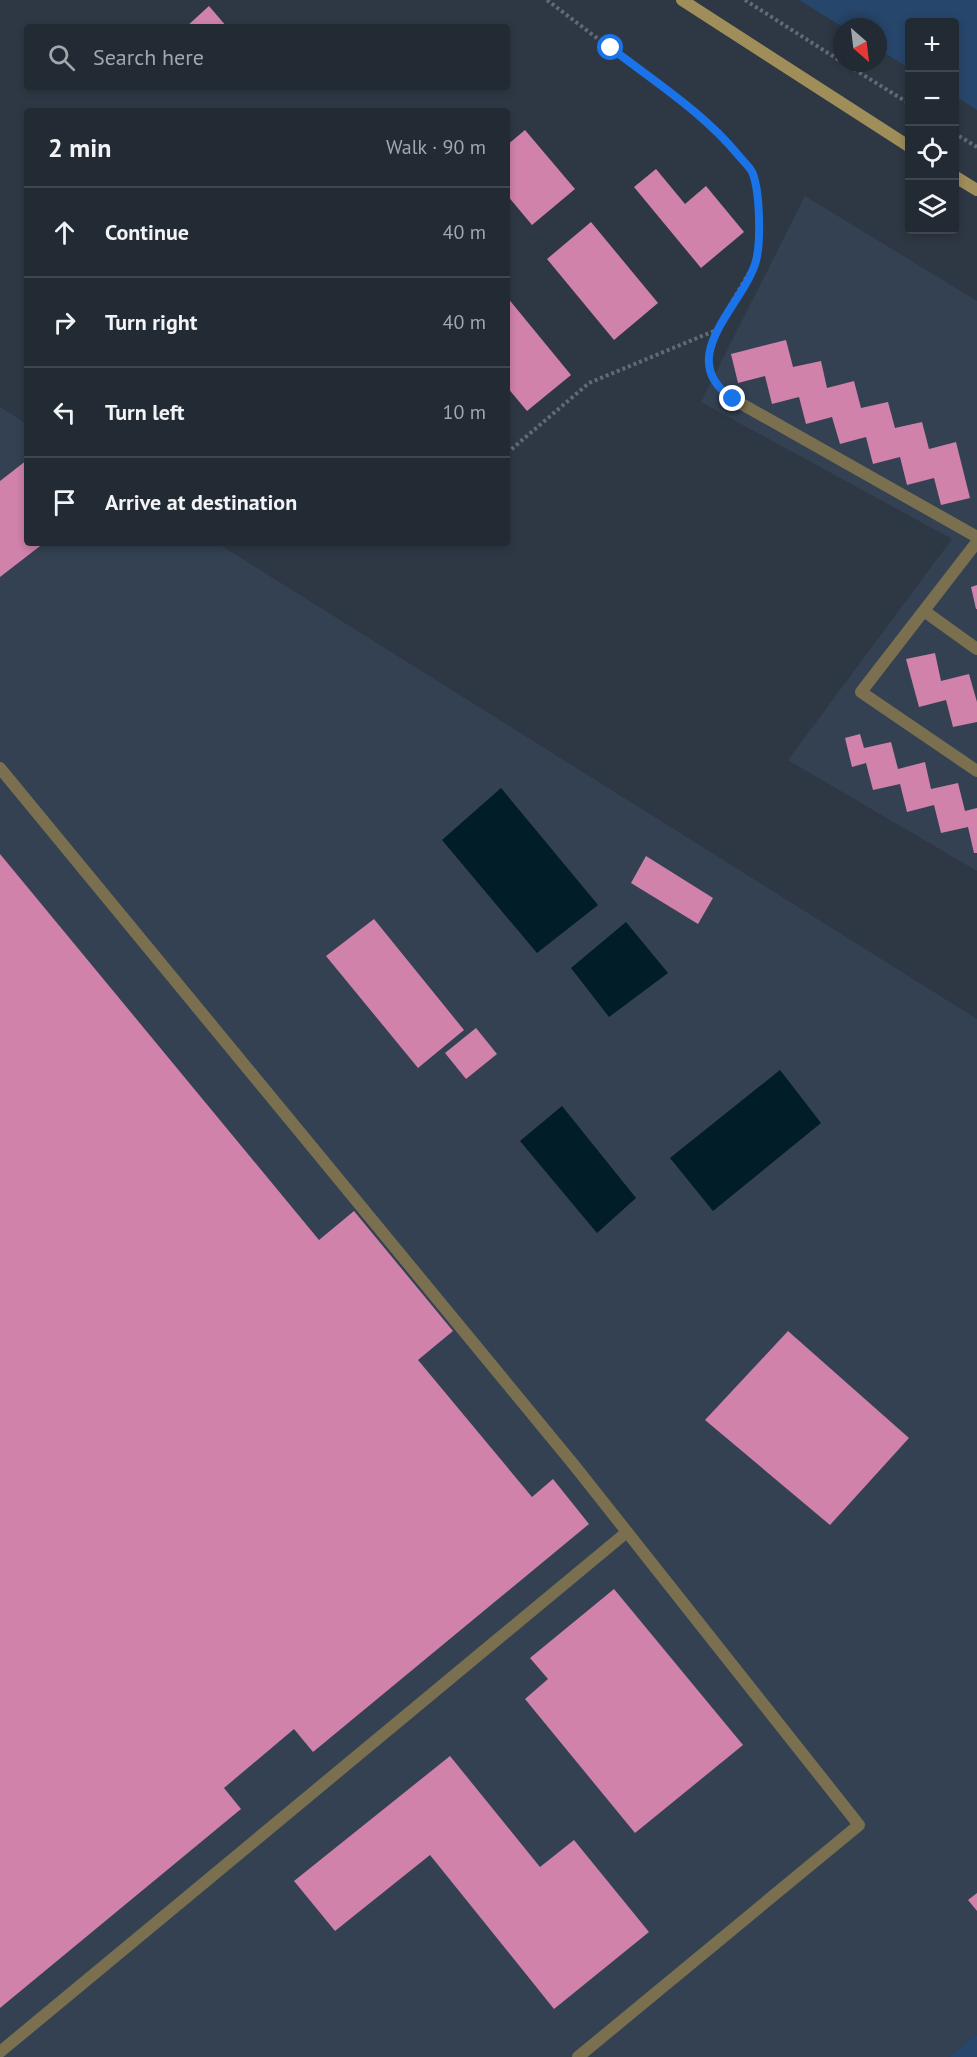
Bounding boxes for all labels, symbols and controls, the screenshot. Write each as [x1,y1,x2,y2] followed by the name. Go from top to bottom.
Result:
[833,18,887,72] north arrow
[905,18,959,234] map controls
[905,18,959,72] button: +
[24,24,510,90] search box
[597,34,623,60] route start
[45,41,78,74] icon: search
[93,43,204,71] text: Search here
[905,72,959,126] button: −
[905,126,959,180] button: locate
[48,131,111,164] text: 2 min
[386,134,486,160] text: Walk · 90 m
[905,180,959,234] button: layers
[48,216,81,249] icon: ahead
[105,218,189,246] text: Continue
[443,219,486,245] text: 40 m
[48,306,81,339] icon: right
[105,308,197,336] text: Turn right
[443,309,486,335] text: 40 m
[719,385,745,411] route end
[48,396,81,429] icon: left
[105,398,185,426] text: Turn left
[443,399,486,425] text: 10 m
[48,486,81,519] icon: arrive
[105,488,297,516] text: Arrive at destination

